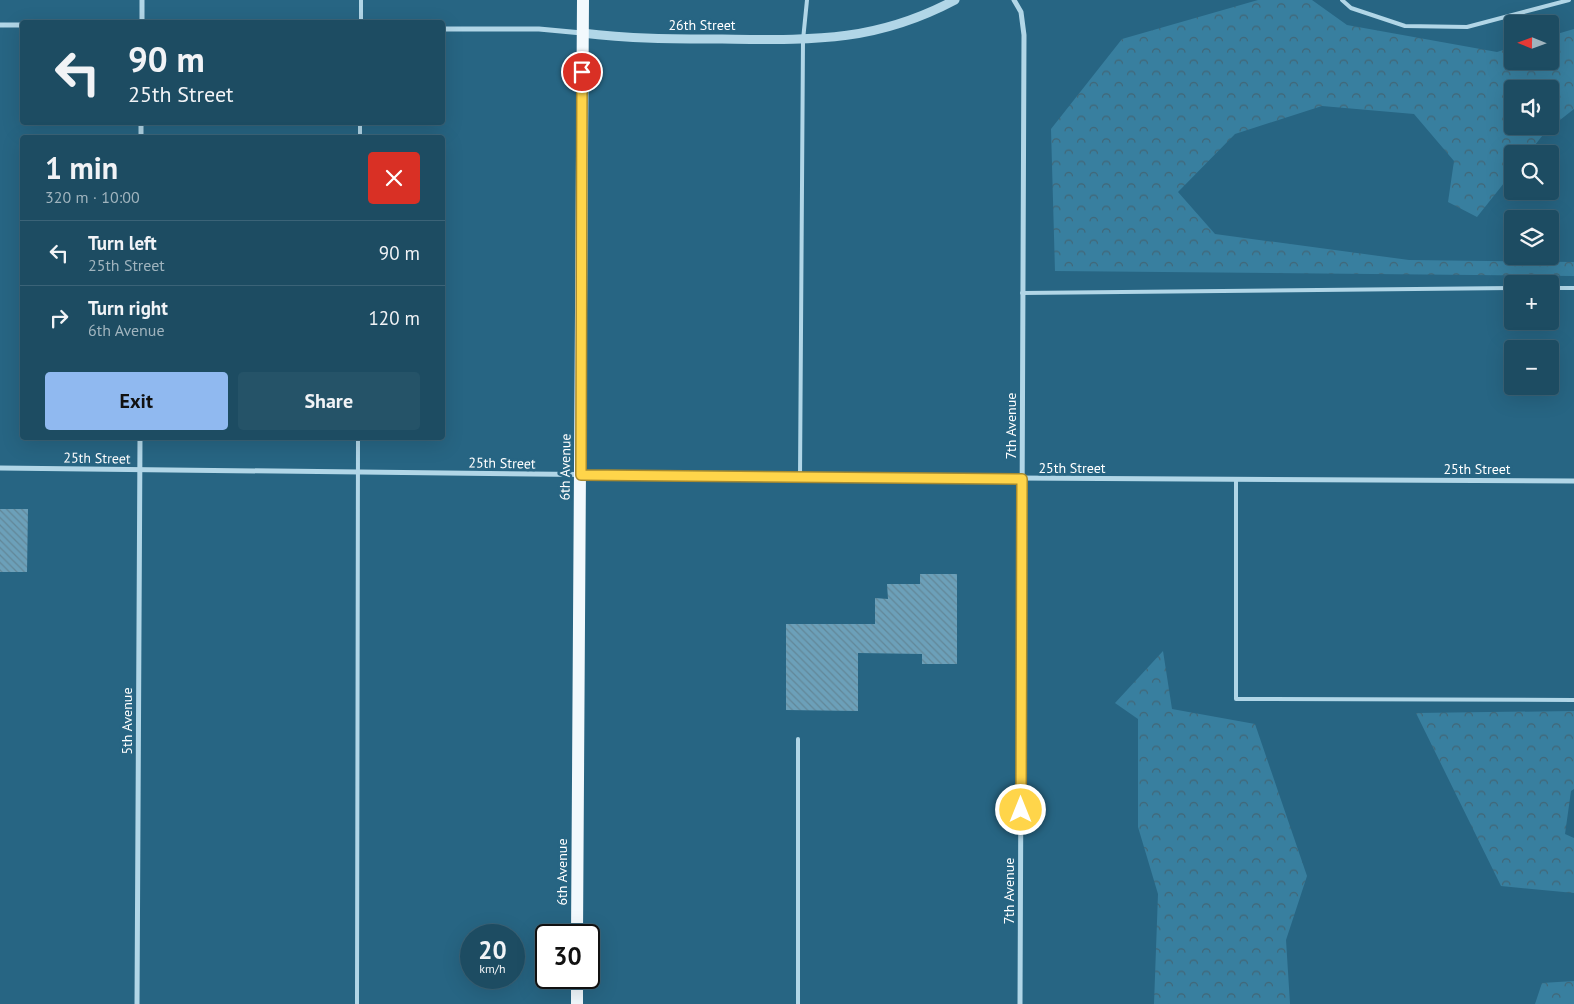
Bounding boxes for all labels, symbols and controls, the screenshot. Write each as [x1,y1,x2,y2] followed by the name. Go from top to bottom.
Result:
[1504,15,1559,70] north arrow
[1504,15,1559,395] map controls
[668,16,736,34] street label: 26th Street
[128,36,205,82] text: 90 m
[45,40,110,105] icon: left
[561,51,603,93] pin
[568,58,596,86] icon: arrive
[128,80,234,108] text: 25th Street
[1504,80,1559,135] button: sound
[1504,145,1559,200] button: search
[45,148,118,187] text: 1 min
[368,152,420,204] button: close
[45,187,140,207] text: 320 m · 10:00
[1504,210,1559,265] button: layers
[88,231,157,255] text: Turn left
[45,239,73,267] icon: left
[379,241,420,265] text: 90 m
[88,255,165,275] text: 25th Street
[1504,275,1559,330] button: +
[88,296,168,320] text: Turn right
[45,304,73,332] icon: right
[368,306,420,330] text: 120 m
[88,320,165,340] text: 6th Avenue
[1504,340,1559,395] button: −
[45,372,228,430] button: Exit
[238,372,420,430] button: Share
[1002,393,1020,459] street label: 7th Avenue
[555,433,575,501] street label: 6th Avenue
[63,448,131,468] street label: 25th Street
[468,453,536,473] street label: 25th Street
[1038,459,1106,477] street label: 25th Street
[1443,460,1511,478] street label: 25th Street
[118,687,136,755] street label: 5th Avenue
[994,783,1046,835] position arrow
[553,838,571,906] street label: 6th Avenue
[1000,858,1018,924] street label: 7th Avenue
[535,924,600,989] speed limit sign: 30
[478,934,507,966] text: 20
[479,961,506,976] text: km/h

